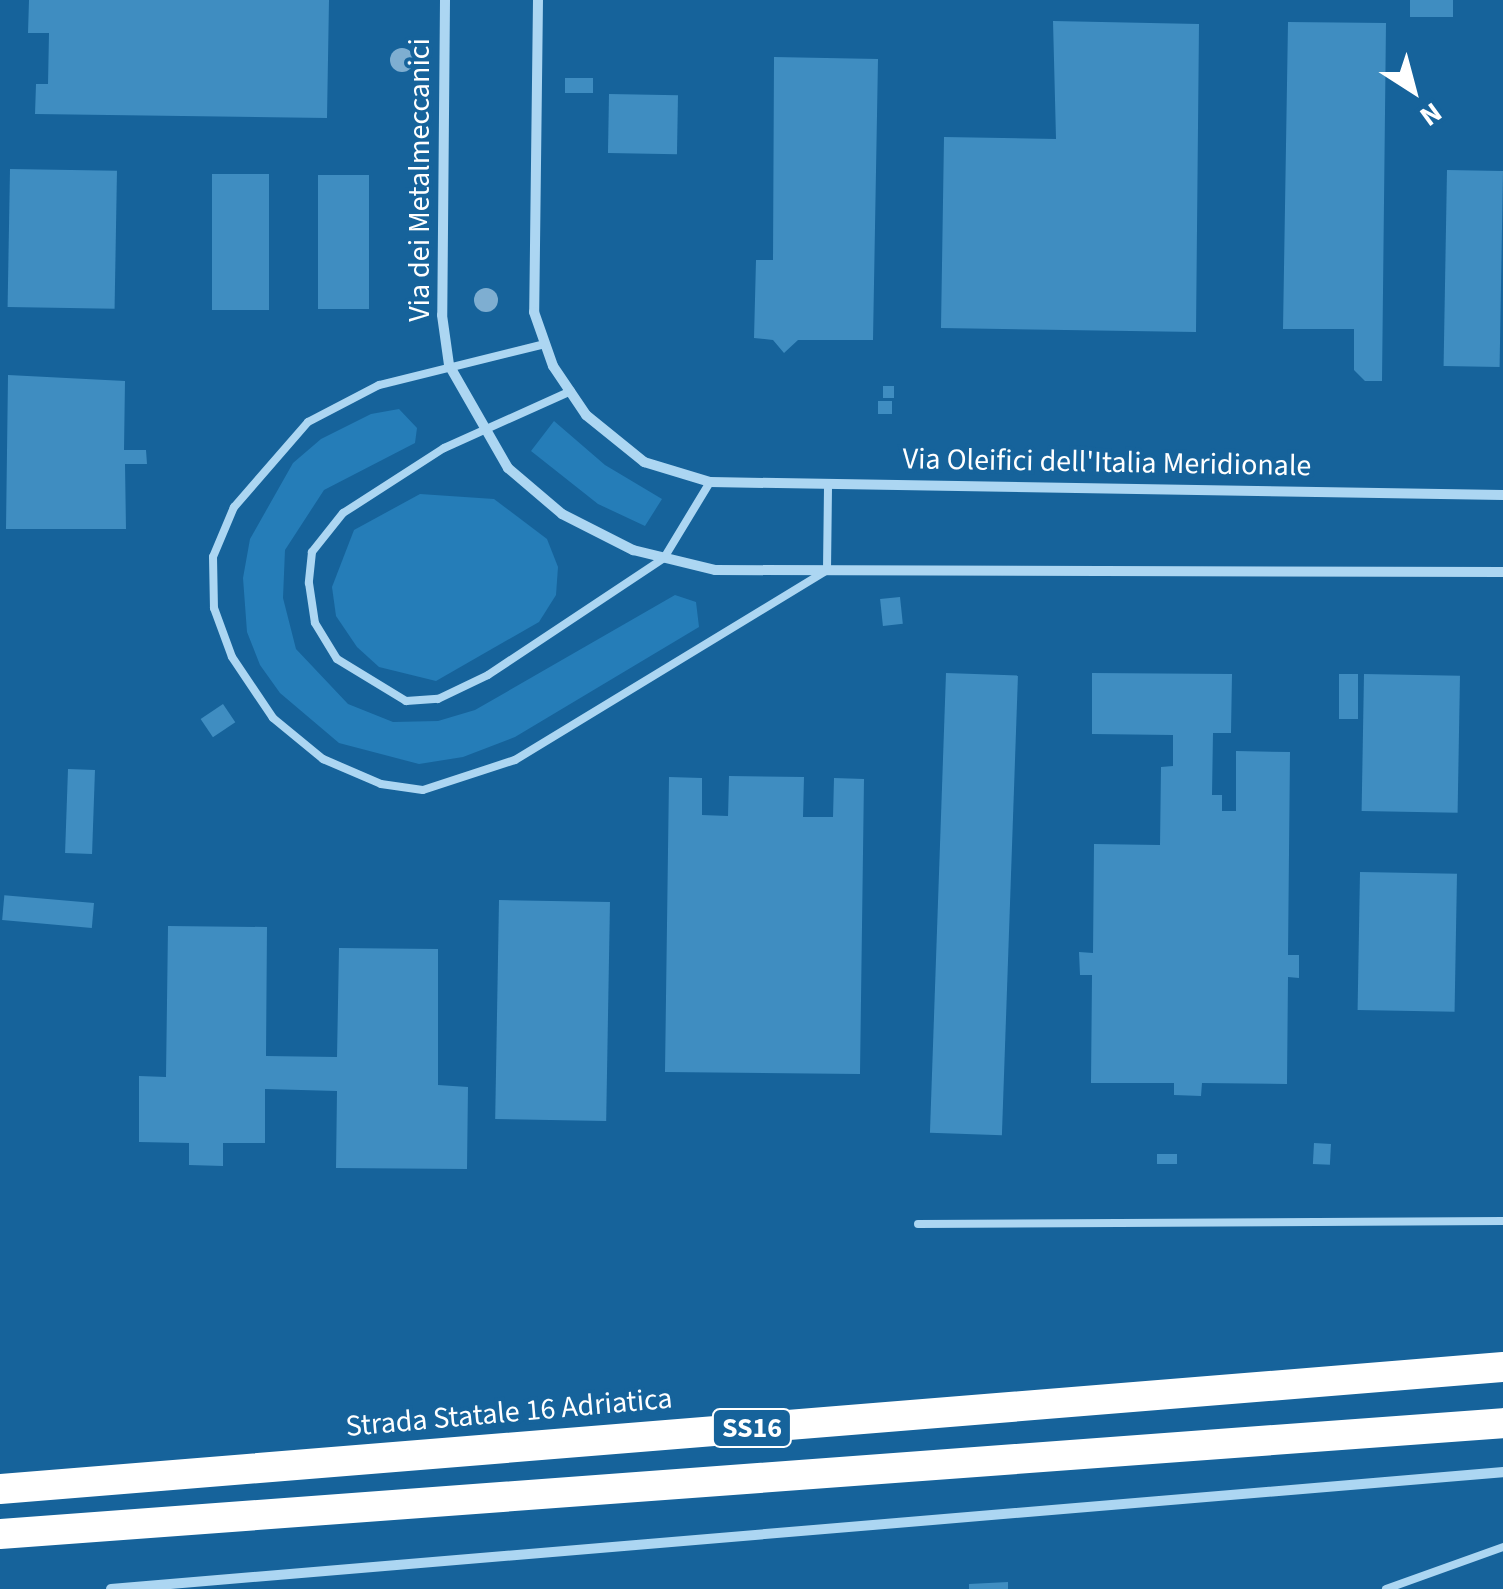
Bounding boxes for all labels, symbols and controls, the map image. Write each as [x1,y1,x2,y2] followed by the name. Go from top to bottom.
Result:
[402,38,438,322] street label: Via dei Metalmeccanici
[1363,40,1463,140] north arrow
[1411,93,1450,136] text: N
[902,441,1312,485] street label: Via Oleifici dell'Italia Meridionale
[344,1381,674,1445] street label: Strada Statale 16 Adriatica
[710,1405,794,1451] road number: SS16

